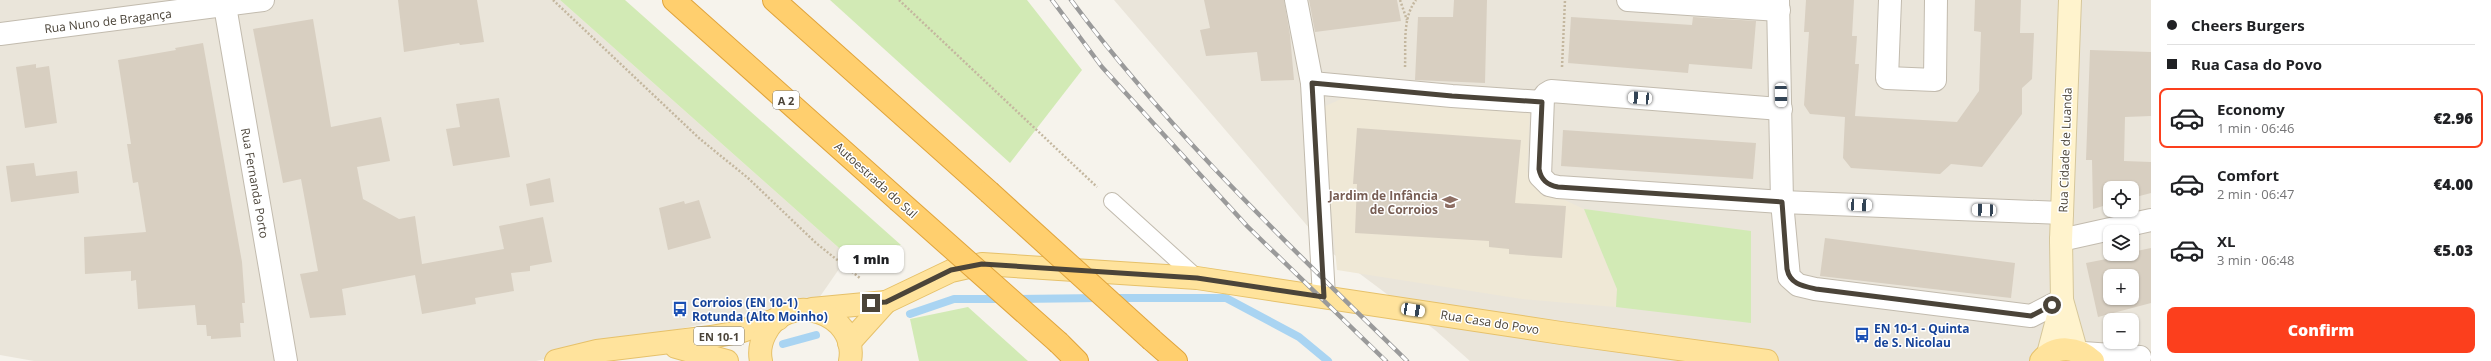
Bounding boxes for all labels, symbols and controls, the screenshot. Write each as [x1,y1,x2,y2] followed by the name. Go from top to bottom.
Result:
[43,5,173,37] street label: Rua Nuno de Bragança
[2191,15,2305,35] text: Cheers Burgers
[2191,54,2322,74] text: Rua Casa do Povo
[1775,83,1787,107] car
[2054,87,2076,213] street label: Rua Cidade de Luanda
[773,91,799,109] road number: A 2
[1628,91,1652,105] car
[2217,99,2285,119] text: Economy
[2169,100,2205,136] icon: car
[2434,108,2473,128] text: €2.96
[2217,119,2294,137] text: 1 min · 06:46
[237,126,273,240] street label: Rua Fernanda Porto
[831,138,921,222] street label: Autoestrada do Sul
[2217,165,2279,185] text: Comfort
[2169,166,2205,202] icon: car
[2434,174,2473,194] text: €4.00
[2103,181,2139,349] map controls
[2103,181,2139,217] button: locate
[2217,185,2294,203] text: 2 min · 06:47
[1328,187,1438,218] place label: Jardim de Infância de Corroios
[1441,193,1459,211] school or university icon: Jardim de Infância de Corroios
[1848,198,1872,212] car
[1972,204,1996,216] car
[2103,225,2139,261] button: layers
[2217,231,2235,251] text: XL
[2169,232,2205,268] icon: car
[2434,240,2473,260] text: €5.03
[838,245,904,273] callout: 1 min
[853,250,889,268] text: 1 min
[2217,251,2294,269] text: 3 min · 06:48
[2103,269,2139,305] button: +
[692,294,828,325] place label: Corroios (EN 10-1) Rotunda (Alto Moinho)
[862,294,880,312] route end
[2043,296,2061,314] route start
[671,300,689,318] bus stop icon: Corroios (EN 10-1) Rotunda (Alto Moinho)
[1400,302,1426,318] car
[1439,306,1541,338] street label: Rua Casa do Povo
[2167,307,2475,353] button: Confirm
[2103,313,2139,349] button: −
[1874,320,1970,351] place label: EN 10-1 - Quinta de S. Nicolau
[1853,326,1871,344] bus stop icon: EN 10-1 - Quinta de S. Nicolau
[694,327,744,345] road number: EN 10-1

